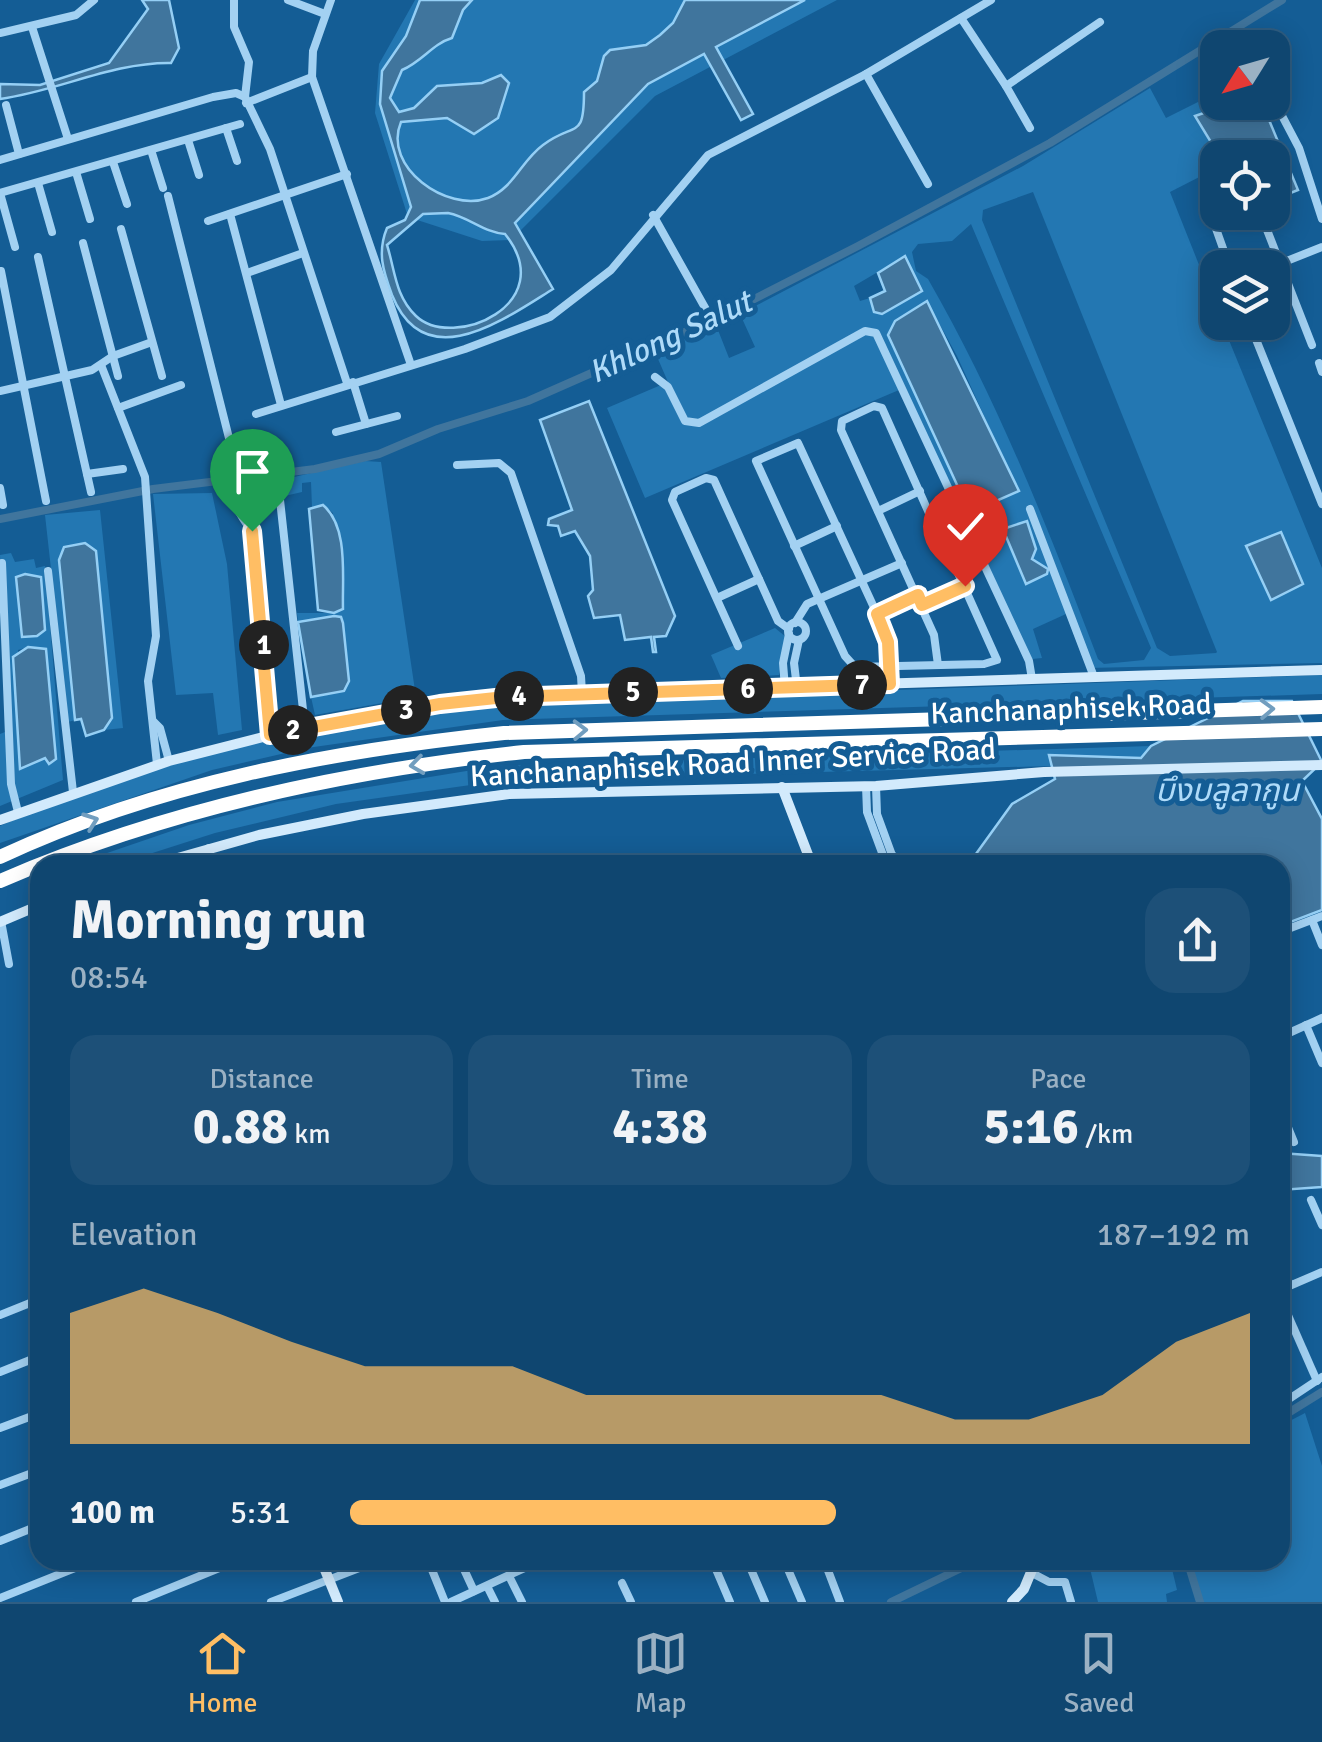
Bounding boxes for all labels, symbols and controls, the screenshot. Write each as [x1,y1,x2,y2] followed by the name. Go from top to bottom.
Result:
[1200,30,1290,120] north arrow
[1200,30,1290,340] map controls
[1200,140,1290,230] button: locate
[1200,250,1290,340] button: layers
[582,281,761,392] water label: Khlong Salut
[210,429,295,532] pin
[225,444,280,499] icon: arrive
[923,484,1008,587] pin
[938,499,993,554] icon: check
[239,620,289,670] pin: 1
[256,628,272,662] text: 1
[837,660,887,710] pin: 7
[723,664,773,714] pin: 6
[608,667,658,717] pin: 5
[854,668,870,702] text: 7
[494,671,544,721] pin: 4
[740,672,756,706] text: 6
[625,675,641,709] text: 5
[511,679,527,713] text: 4
[381,685,431,735] pin: 3
[930,686,1212,732] street label: Kanchanaphisek Road
[398,693,414,727] text: 3
[1260,698,1276,719] one-way arrow
[268,705,318,755] pin: 2
[285,713,301,747] text: 2
[573,720,588,741] one-way arrow
[469,731,997,795] street label: Kanchanaphisek Road Inner Service Road
[409,754,426,775] one-way arrow
[1155,771,1301,810] water label: บึงบลูลากูน
[81,812,98,833] one-way arrow
[70,886,367,954] text: Morning run
[1145,888,1250,993] button: share
[70,958,148,997] text: 08:54
[210,1062,314,1096] text: Distance
[631,1062,689,1096] text: Time
[1030,1062,1087,1096] text: Pace
[193,1096,288,1158] text: 0.88
[612,1096,708,1158] text: 4:38
[983,1096,1079,1158] text: 5:16
[288,1117,331,1151] text: km
[1079,1117,1133,1151] text: /km
[70,1215,197,1254] text: Elevation
[1097,1215,1250,1254] text: 187–192 m
[70,1493,155,1532] text: 100 m
[230,1493,290,1532] text: 5:31
[188,1626,258,1720] tab: Home
[633,1626,688,1720] tab: Map
[1064,1626,1134,1720] tab: Saved

